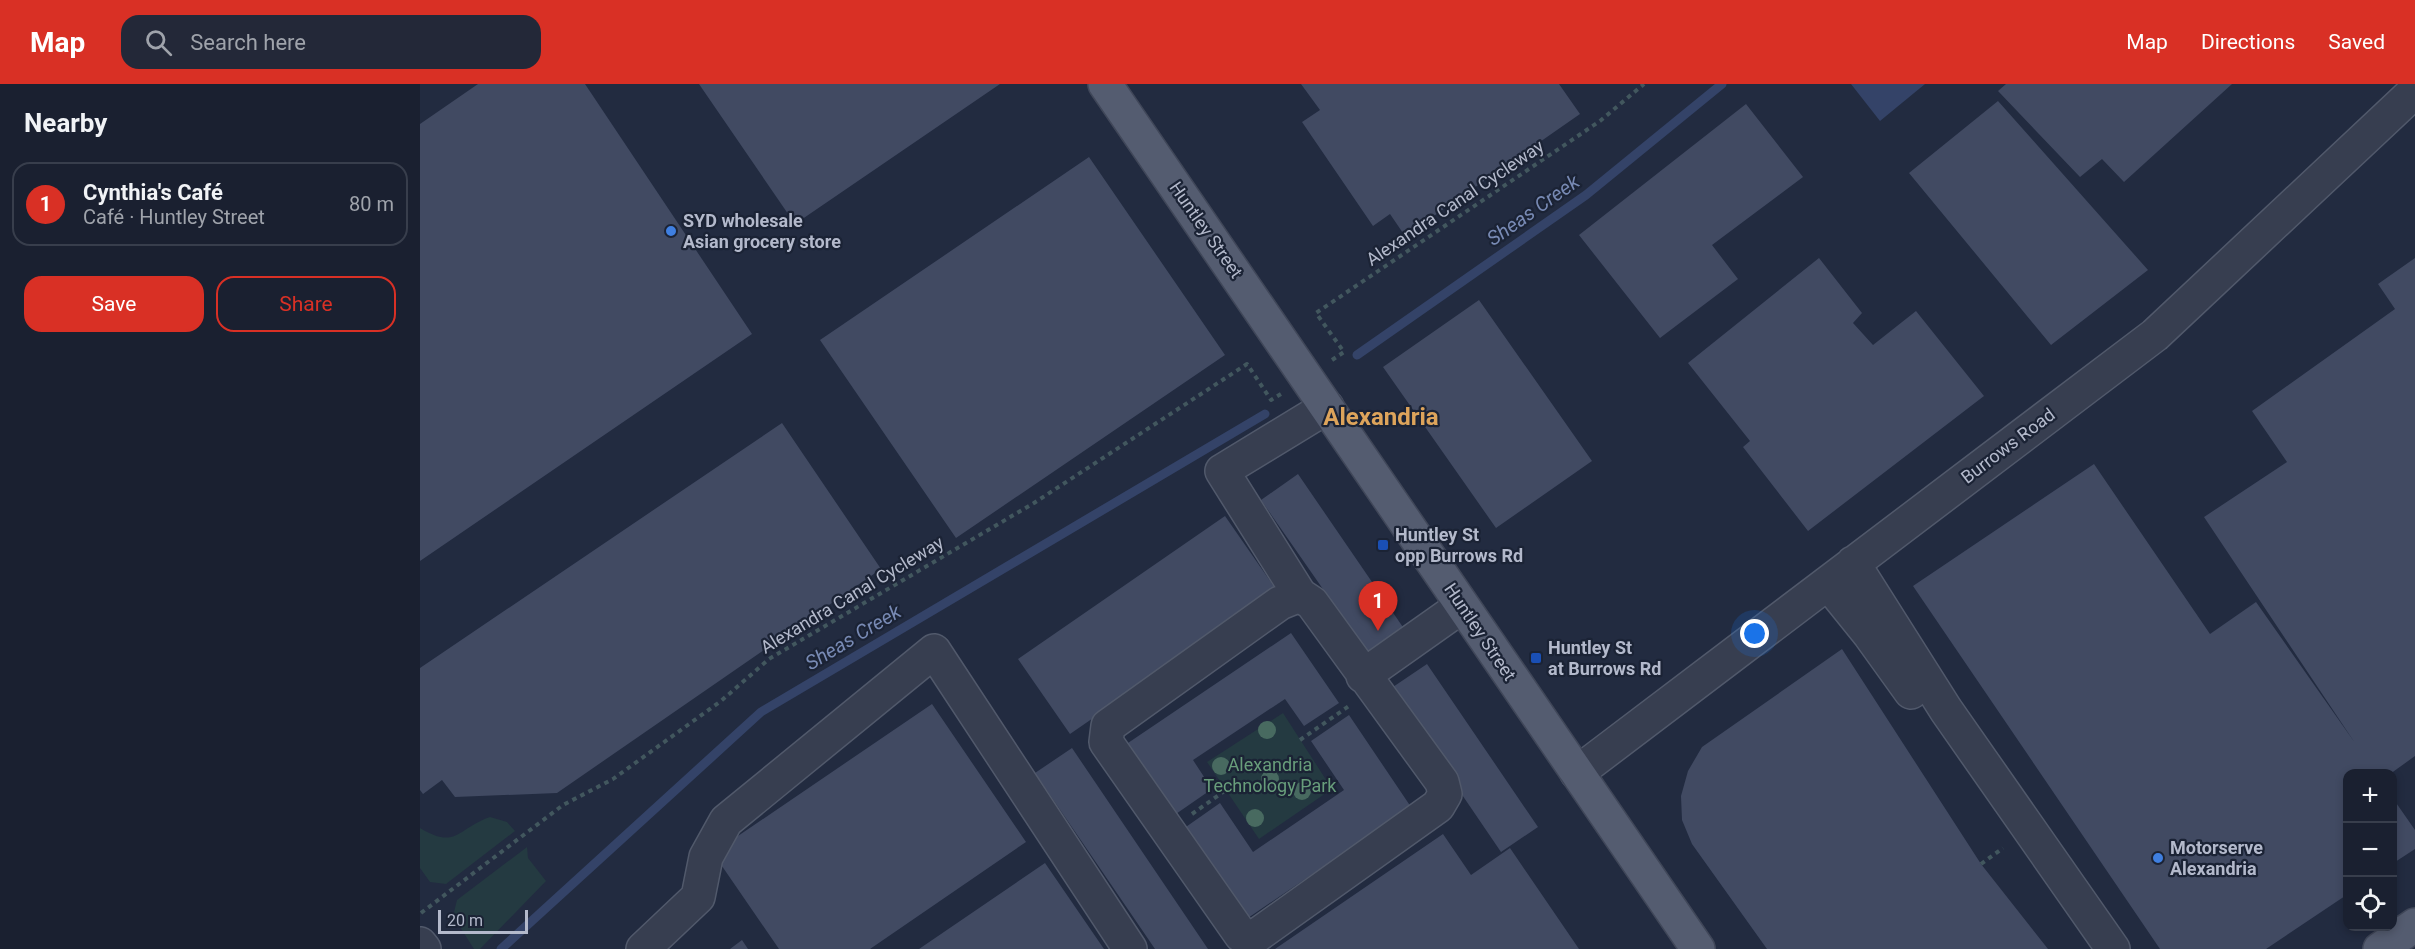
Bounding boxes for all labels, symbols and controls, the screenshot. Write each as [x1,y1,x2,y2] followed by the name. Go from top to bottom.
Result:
[121,15,541,69] search box
[30,26,85,59] text: Map
[142,26,175,59] icon: search
[190,30,306,55] text: Search here
[2126,30,2168,54] text: Map
[2201,30,2295,54] text: Directions
[2328,30,2385,54] text: Saved
[24,108,107,138] text: Nearby
[1362,135,1548,270] street label: Alexandra Canal Cycleway
[1482,169,1585,251] water label: Sheas Creek
[1165,177,1247,282] street label: Huntley Street
[83,180,223,205] text: Cynthia's Café
[40,192,51,216] text: 1
[349,192,394,216] text: 80 m
[83,205,265,229] text: Café · Huntley Street
[683,210,841,252] place label: SYD wholesale Asian grocery store
[664,224,678,238] marker: SYD wholesale Asian grocery store
[24,276,204,332] button: Save
[216,276,396,332] button: Share
[1323,403,1439,431] district label: Alexandria
[1957,404,2059,488] street label: Burrows Road
[1395,524,1523,566] place label: Huntley St opp Burrows Rd
[756,531,947,658] street label: Alexandra Canal Cycleway
[1376,538,1390,552] marker: Huntley St opp Burrows Rd
[1440,579,1521,684] street label: Huntley Street
[1358,582,1398,631] pin: 1
[801,598,906,675] water label: Sheas Creek
[1740,619,1769,648] your location
[1548,637,1661,679] place label: Huntley St at Burrows Rd
[1529,651,1543,665] marker: Huntley St at Burrows Rd
[1204,754,1337,796] park label: Alexandria Technology Park
[2343,769,2397,931] map controls
[2343,769,2397,823] button: +
[2343,823,2397,877] button: −
[2170,837,2263,879] place label: Motorserve Alexandria
[2151,851,2165,865] marker: Motorserve Alexandria
[2343,877,2397,931] button: locate
[438,907,528,934] scale bar
[447,911,483,930] text: 20 m

